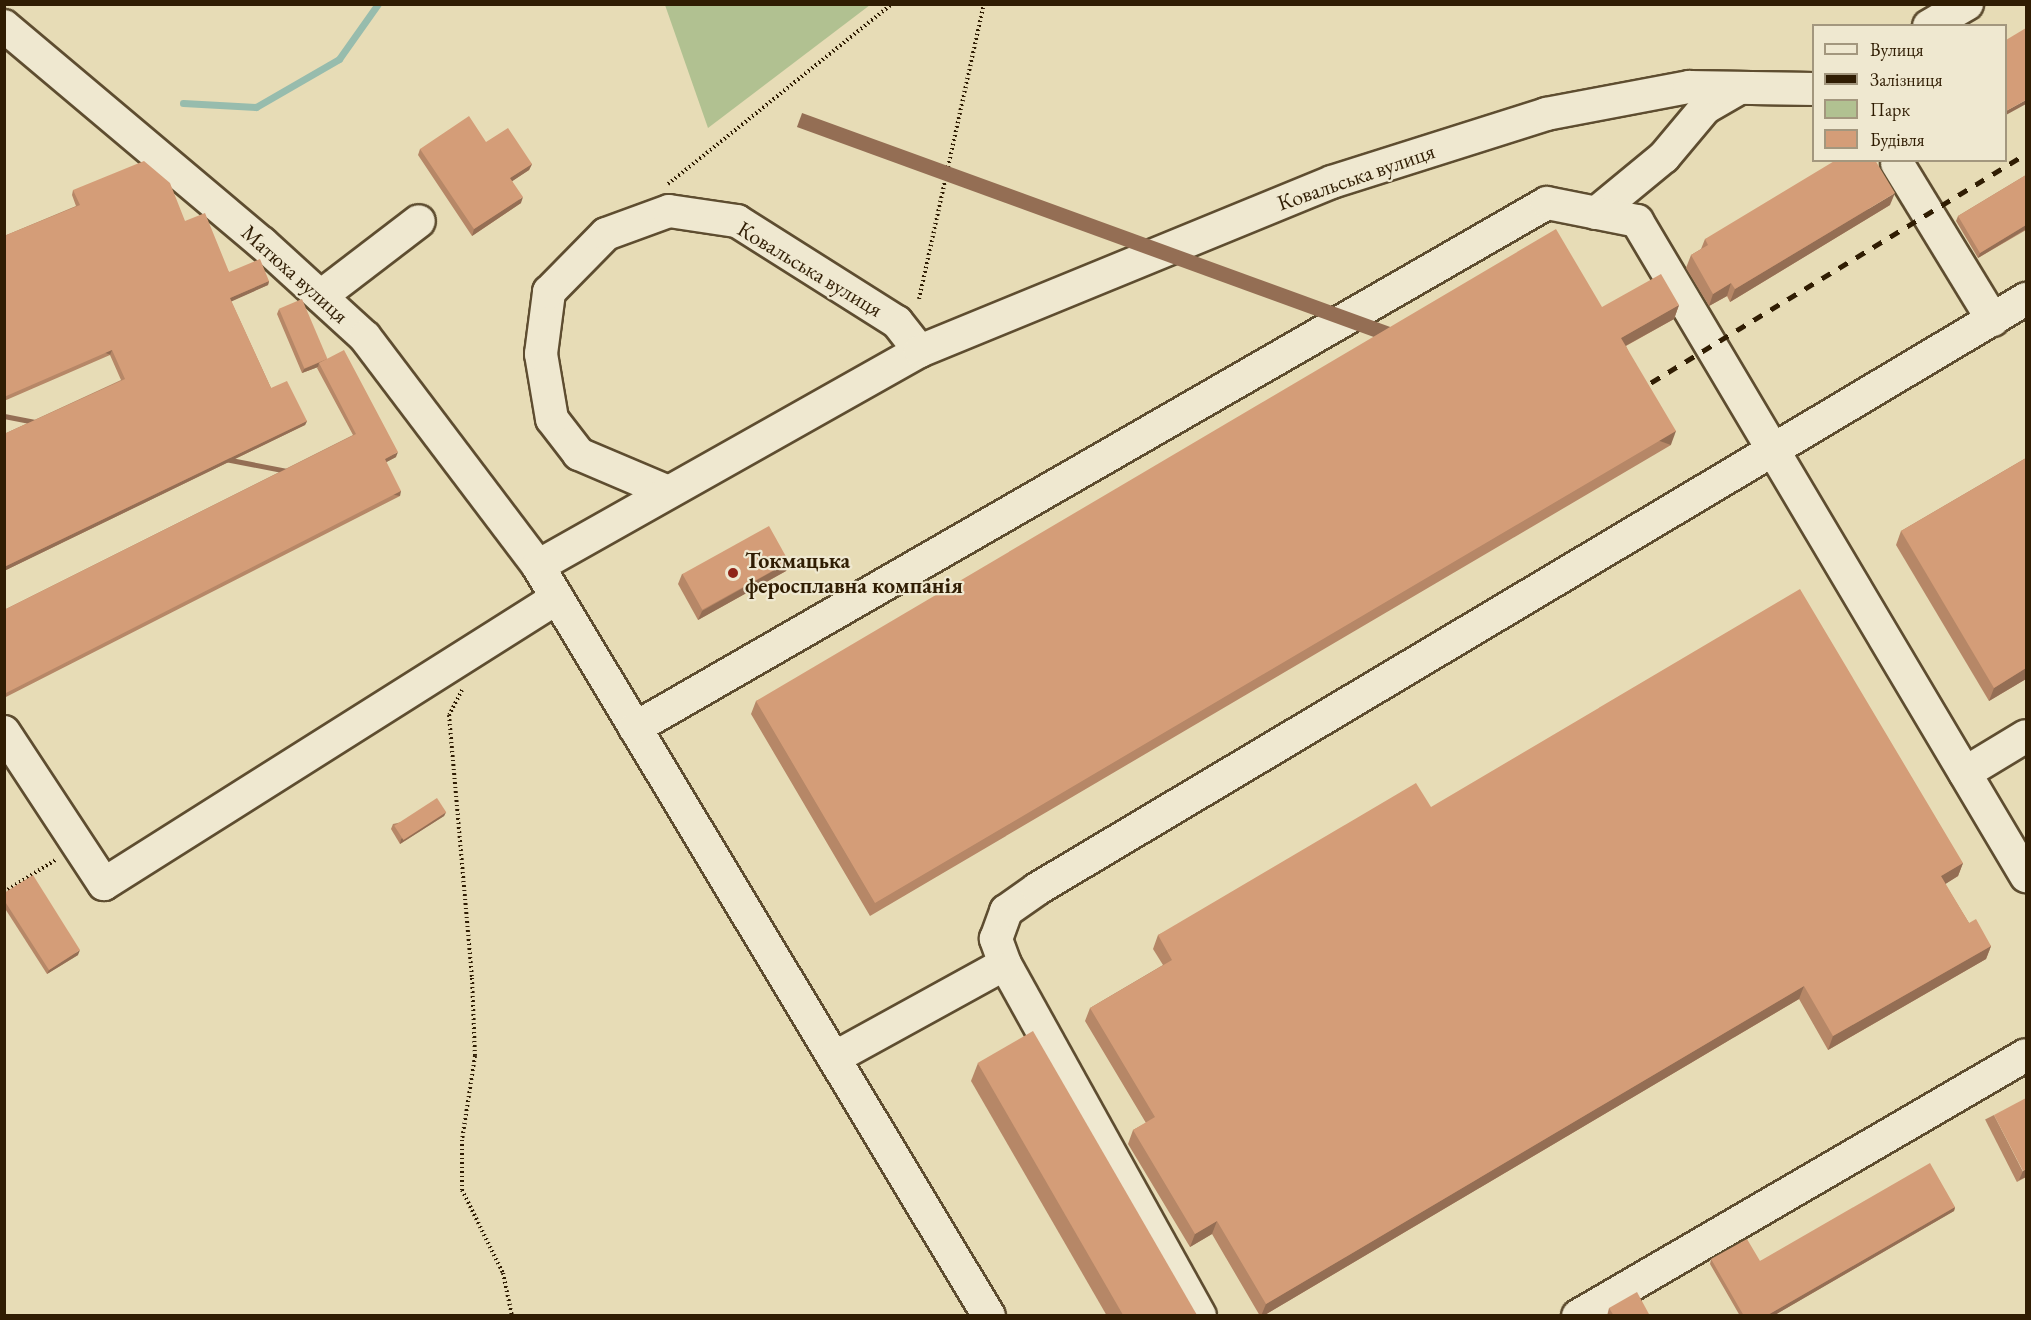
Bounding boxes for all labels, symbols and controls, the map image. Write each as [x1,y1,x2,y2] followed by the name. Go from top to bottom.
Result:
[1812,24,2007,162] legend
[1870,38,1923,61] text: Вулиця
[1870,68,1943,91] text: Залізниця
[1870,98,1910,121] text: Парк
[1870,128,1925,151] text: Будівля
[1274,138,1438,216] street label: Ковальська вулиця
[733,215,887,323] street label: Ковальська вулиця
[236,219,354,329] street label: Матюха вулиця
[745,547,963,598] place label: Токмацька феросплавна компанія
[726,566,740,580] marker: Токмацька феросплавна компанія

